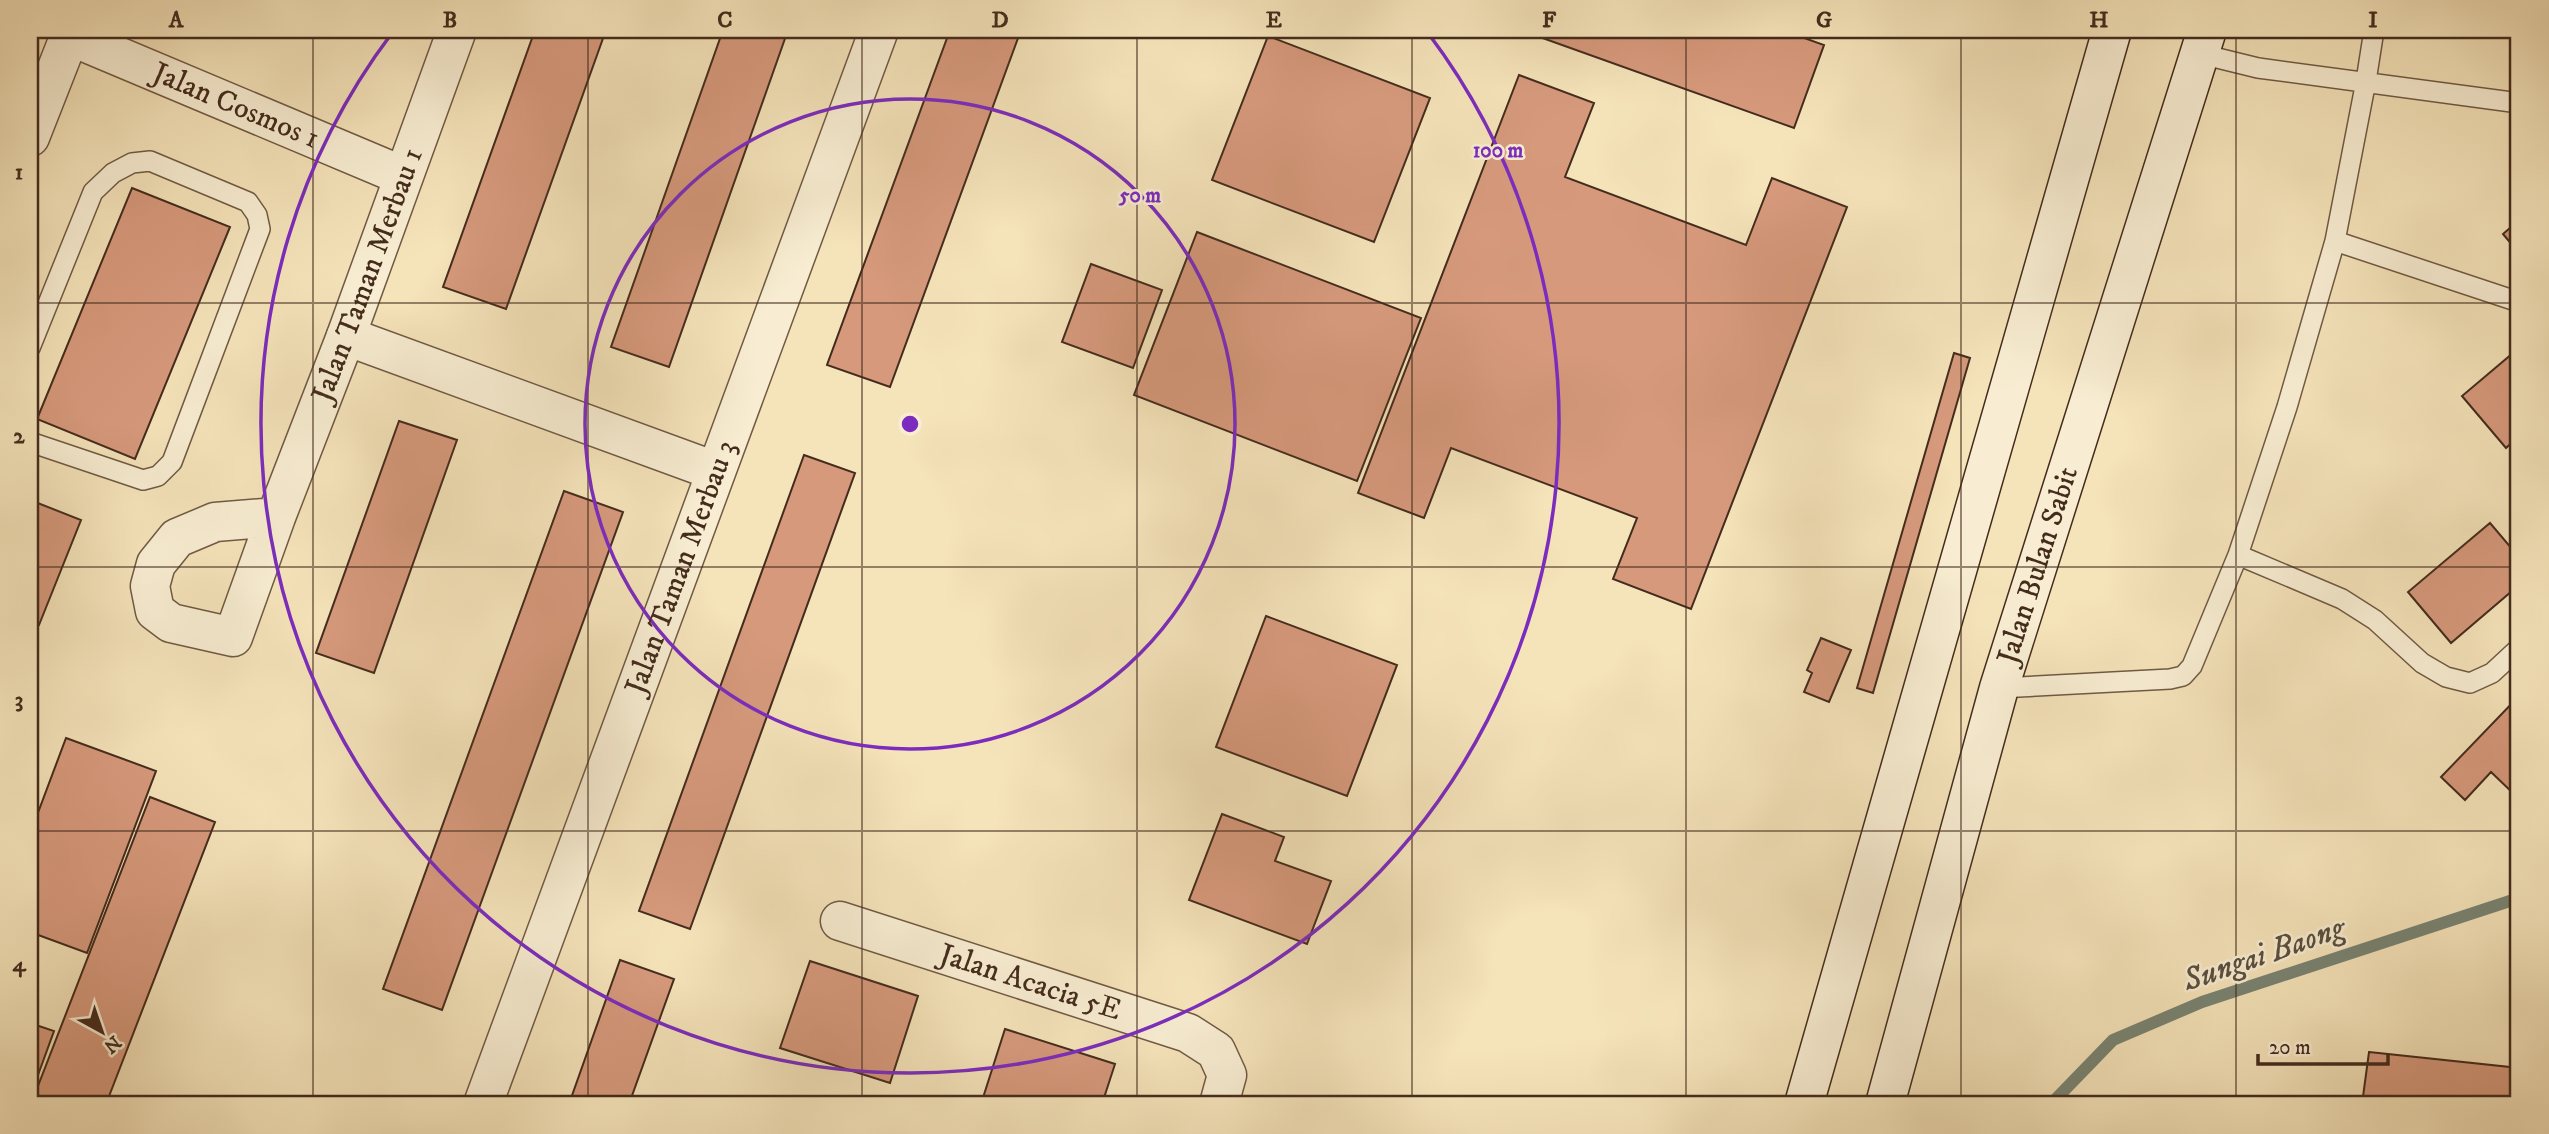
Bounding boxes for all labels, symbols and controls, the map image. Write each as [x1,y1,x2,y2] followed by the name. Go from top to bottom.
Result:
[168,6,185,35] text: A
[443,6,457,35] text: B
[717,6,733,35] text: C
[991,6,1009,35] text: D
[1266,6,1282,35] text: E
[1542,6,1557,35] text: F
[1816,6,1832,35] text: G
[2089,6,2109,35] text: H
[2368,6,2378,35] text: I
[144,53,325,157] street label: Jalan Cosmos 1
[1473,138,1523,164] text: 100 m
[303,143,431,410] street label: Jalan Taman Merbau 1
[15,158,23,187] text: 1
[1118,183,1161,209] text: 50 m
[898,412,922,436] centre of rings
[13,422,25,451] text: 2
[616,435,745,702] street label: Jalan Taman Merbau 3
[1988,462,2086,672] street label: Jalan Bulan Sabit
[15,686,23,715] text: 3
[2177,908,2353,1002] water label: Sungai Baong
[932,935,1126,1029] street label: Jalan Acacia 5E
[12,950,27,979] text: 4
[66,998,136,1068] north arrow
[2258,1022,2388,1066] scale bar
[98,1030,125,1058] text: N
[2269,1035,2311,1061] text: 20 m

